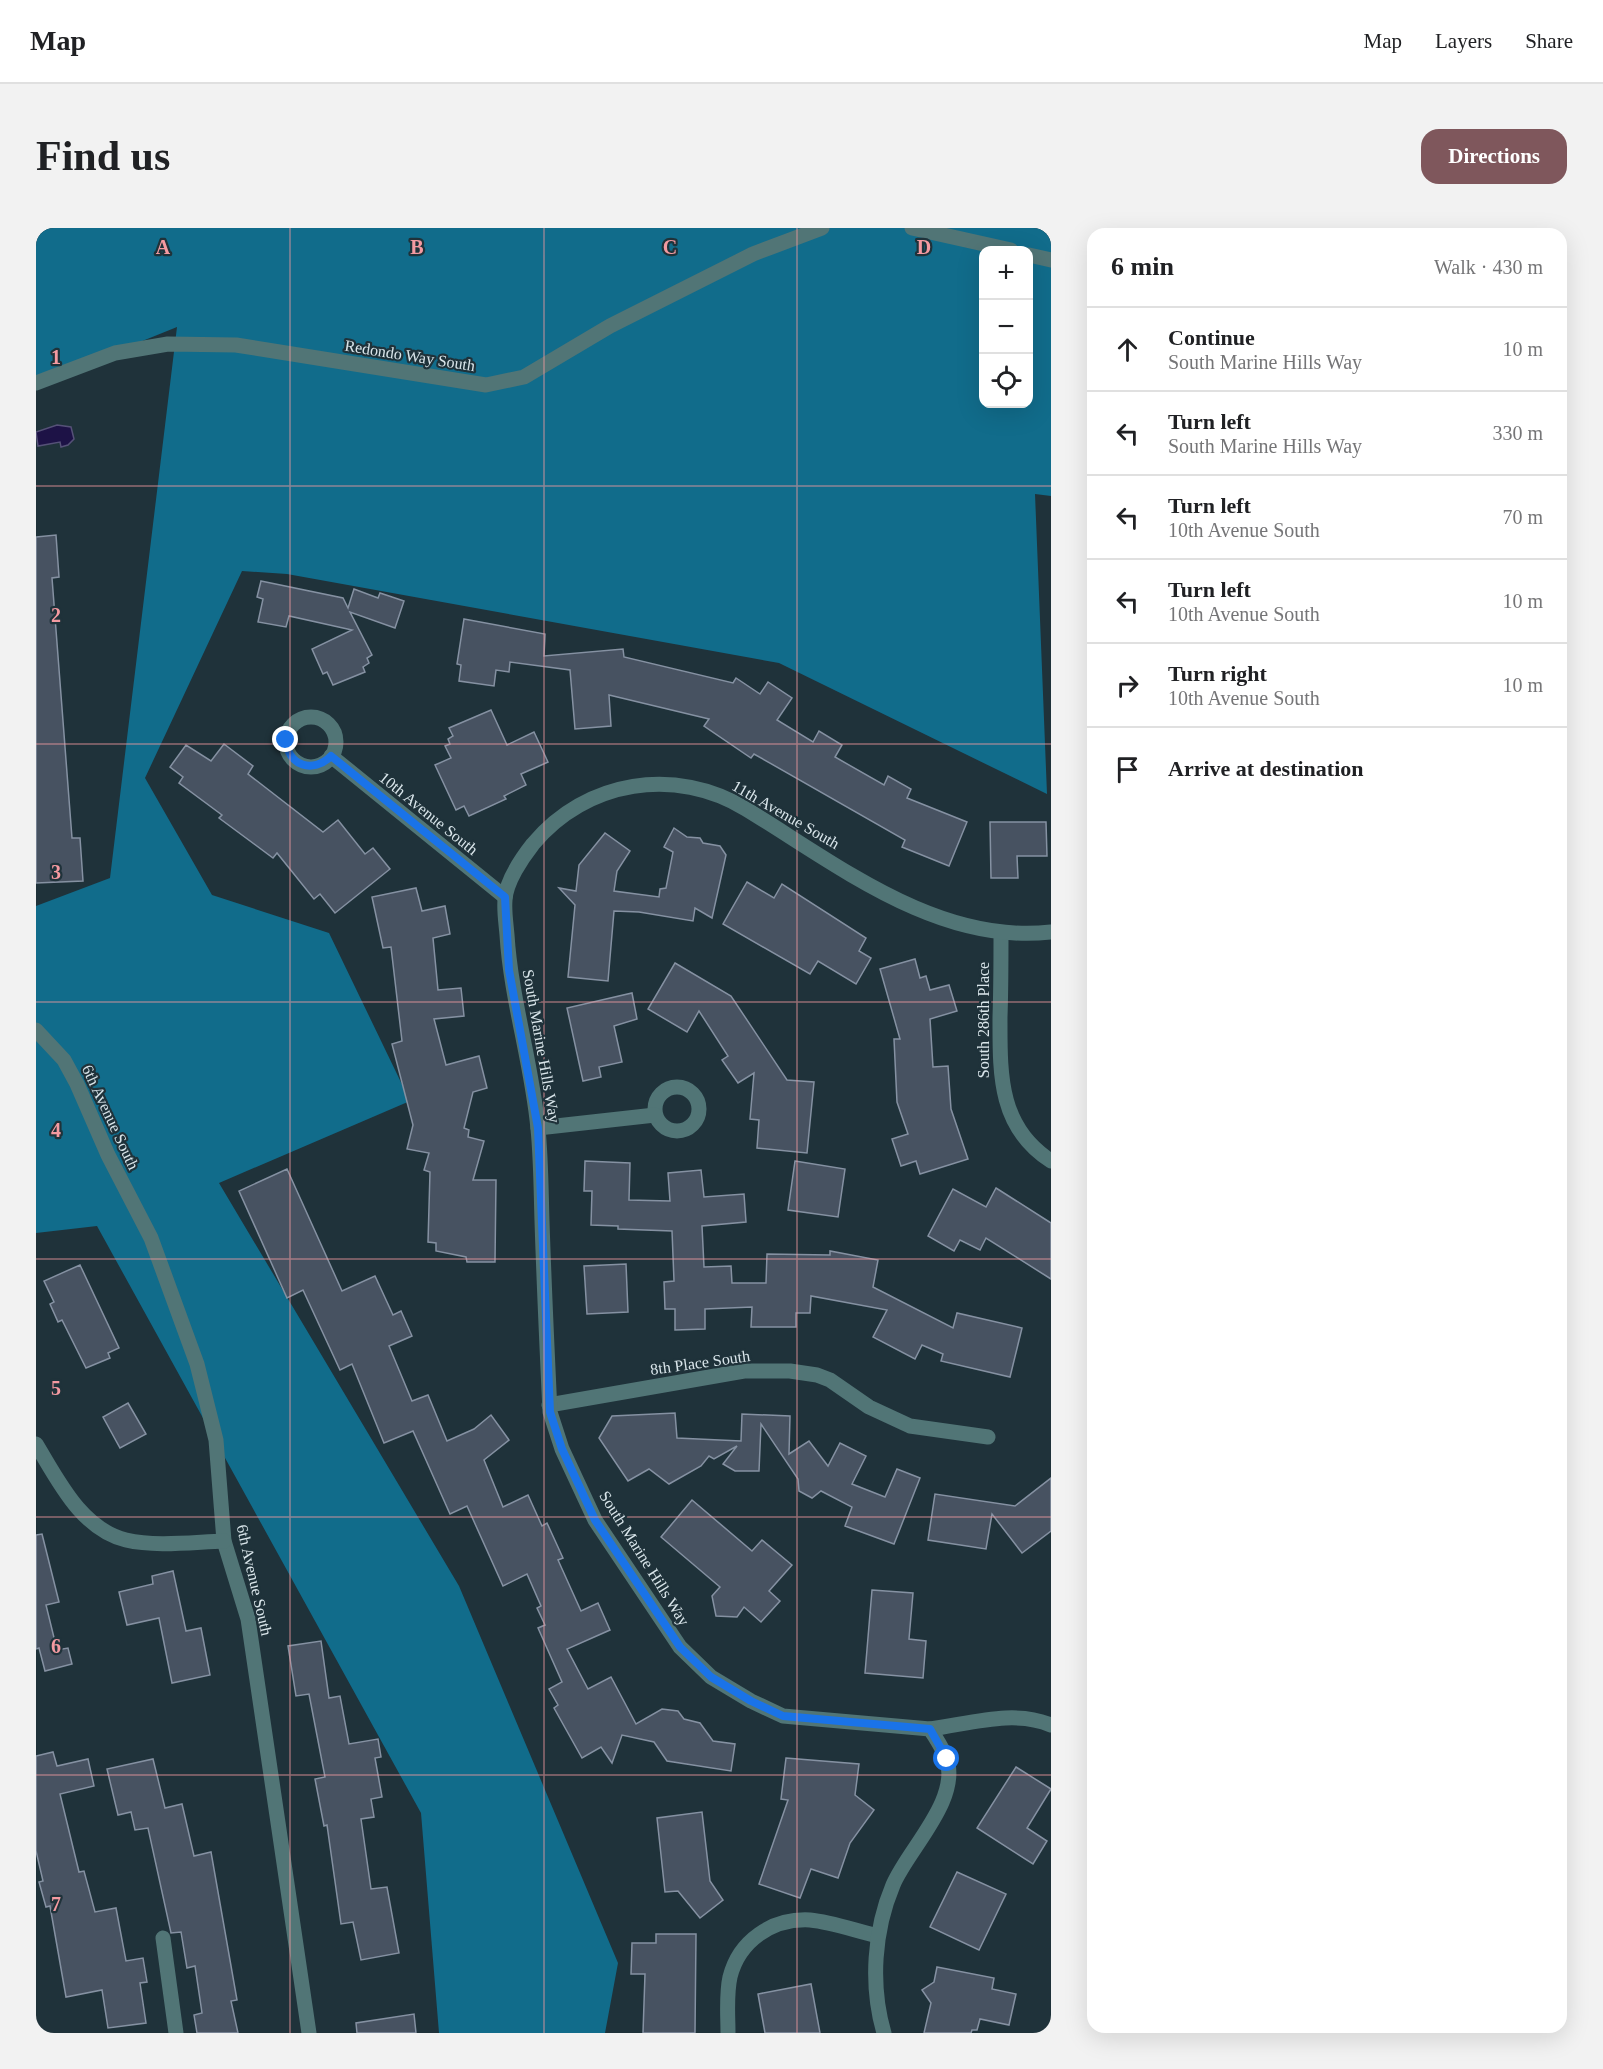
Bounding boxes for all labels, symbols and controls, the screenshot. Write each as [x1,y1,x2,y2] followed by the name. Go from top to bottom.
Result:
[30,25,86,56] text: Map
[1364,29,1402,53] text: Map
[1435,29,1492,53] text: Layers
[1525,29,1573,53] text: Share
[1421,129,1567,184] button: Directions
[36,133,170,179] text: Find us
[156,236,171,258] text: A
[410,236,424,258] text: B
[663,236,677,258] text: C
[917,236,931,258] text: D
[979,246,1033,408] map controls
[979,246,1033,300] button: +
[1111,252,1174,281] text: 6 min
[1434,256,1543,278] text: Walk · 430 m
[979,300,1033,354] button: −
[1168,325,1255,350] text: Continue
[1111,333,1144,366] icon: ahead
[343,337,476,375] street label: Redondo Way South
[1502,338,1543,360] text: 10 m
[51,346,61,368] text: 1
[1168,351,1362,373] text: South Marine Hills Way
[979,354,1033,408] button: locate
[1168,409,1251,434] text: Turn left
[1111,417,1144,450] icon: left
[1492,422,1543,444] text: 330 m
[1168,435,1362,457] text: South Marine Hills Way
[1168,493,1251,518] text: Turn left
[1111,501,1144,534] icon: left
[1502,506,1543,528] text: 70 m
[1168,519,1320,541] text: 10th Avenue South
[1168,577,1251,602] text: Turn left
[1111,585,1144,618] icon: left
[1502,590,1543,612] text: 10 m
[1168,603,1320,625] text: 10th Avenue South
[51,604,61,626] text: 2
[1168,661,1267,686] text: Turn right
[1111,669,1144,702] icon: right
[1502,674,1543,696] text: 10 m
[1168,687,1320,709] text: 10th Avenue South
[272,726,298,752] route end
[1111,753,1144,786] icon: arrive
[1168,756,1364,781] text: Arrive at destination
[376,769,481,858] street label: 10th Avenue South
[729,777,842,852] street label: 11th Avenue South
[51,861,61,883] text: 3
[975,962,992,1078] street label: South 286th Place
[519,968,563,1124] street label: South Marine Hills Way
[79,1062,142,1172] street label: 6th Avenue South
[51,1119,61,1141] text: 4
[649,1347,751,1378] street label: 8th Place South
[51,1377,61,1399] text: 5
[595,1488,693,1629] street label: South Marine Hills Way
[233,1523,276,1637] street label: 6th Avenue South
[51,1635,61,1657] text: 6
[933,1745,959,1771] route start
[51,1893,61,1915] text: 7

